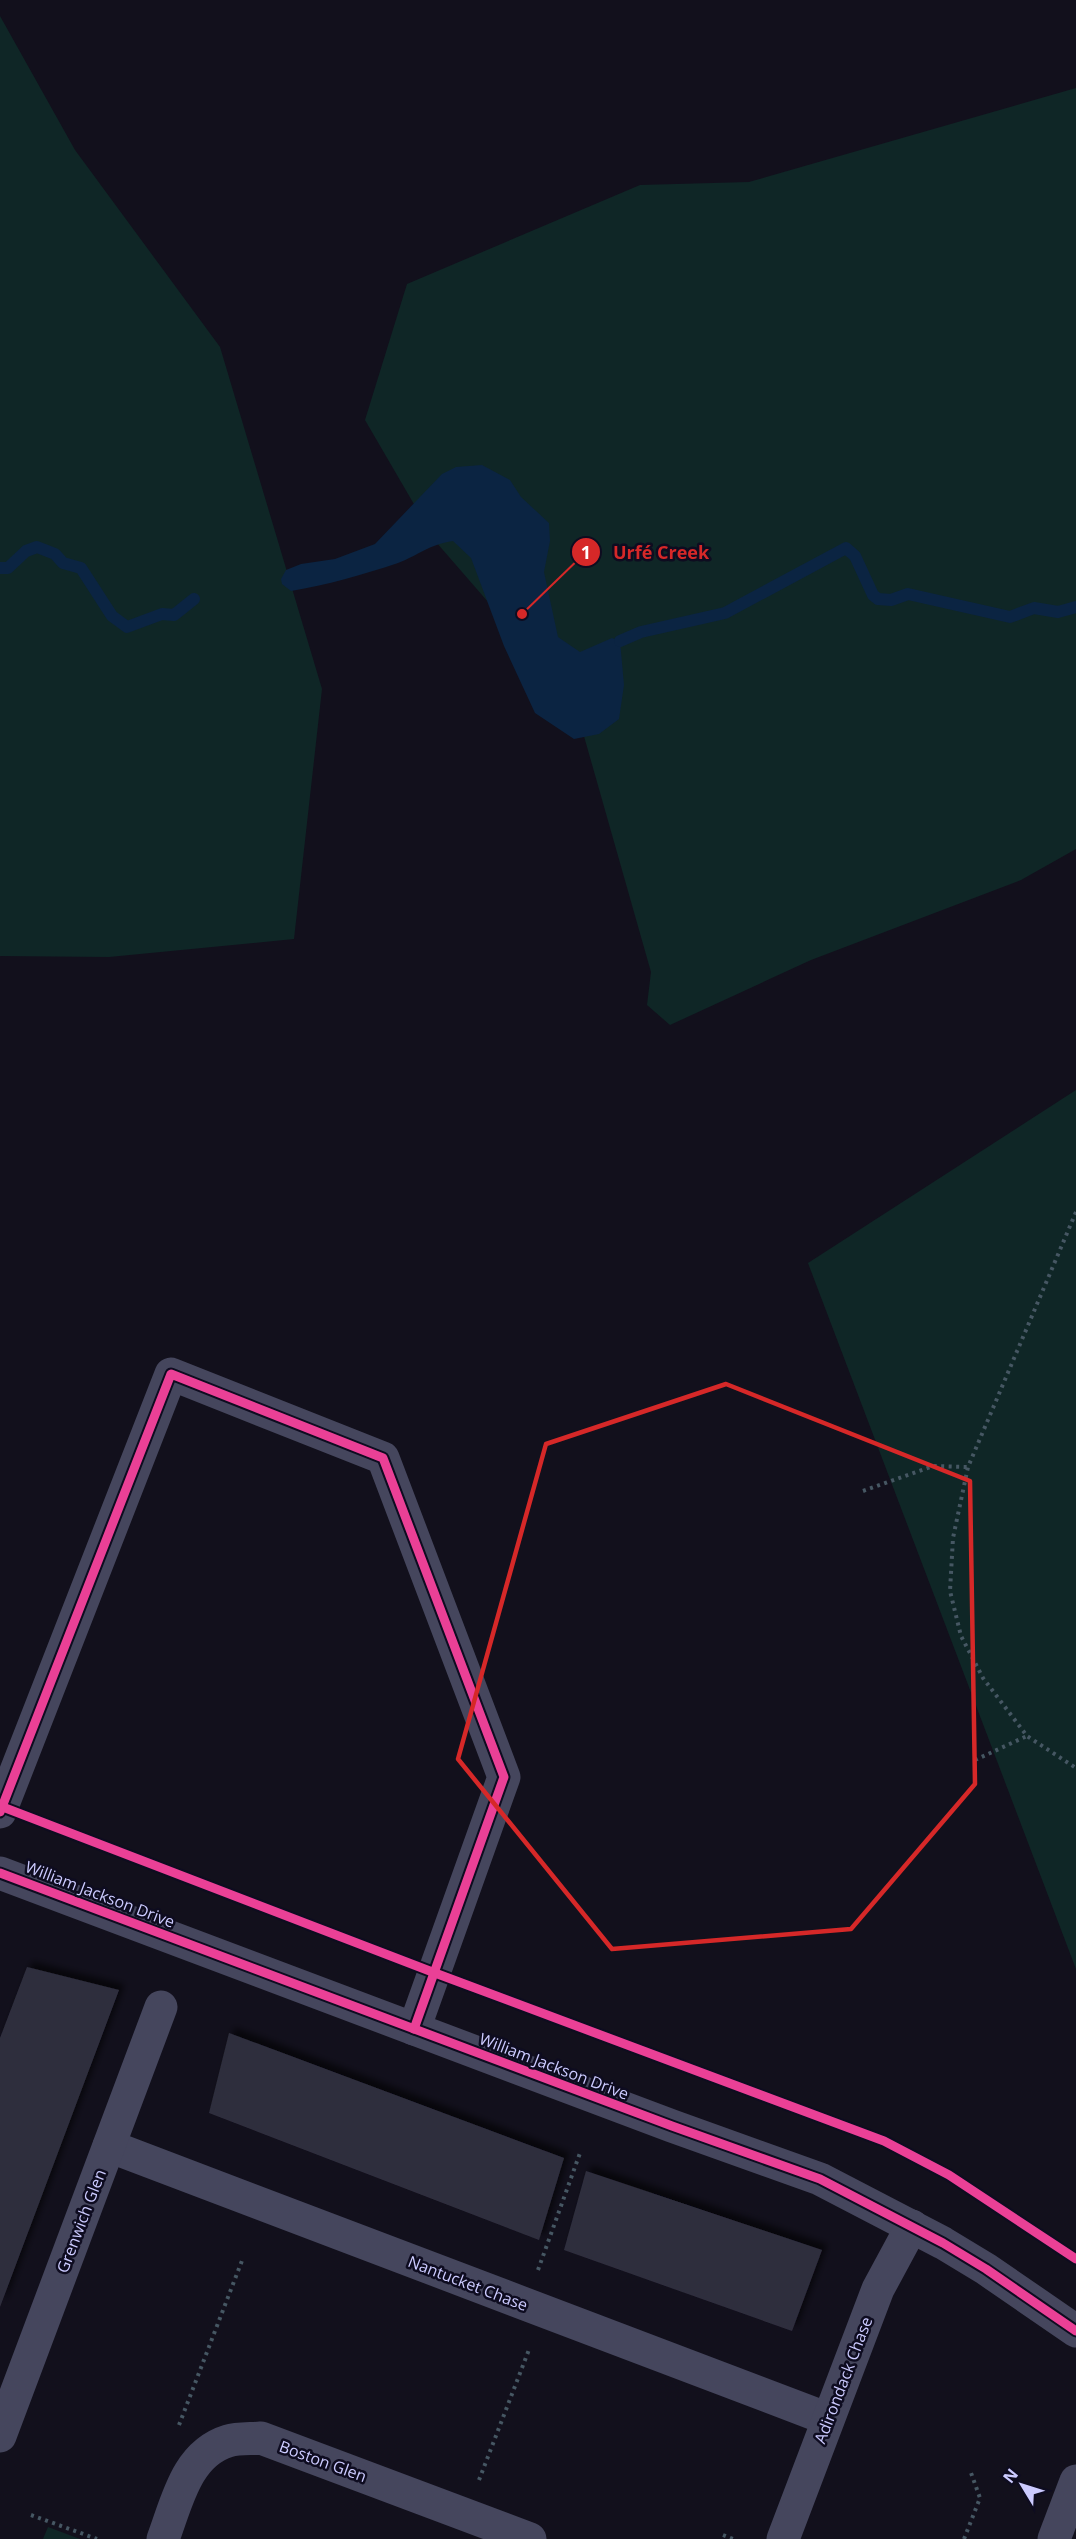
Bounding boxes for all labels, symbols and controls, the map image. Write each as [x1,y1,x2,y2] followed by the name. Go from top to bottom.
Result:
[571,534,721,570] callout: Urfé Creek
[581,540,591,564] text: 1
[613,540,710,564] text: Urfé Creek
[22,1855,178,1933] street label: William Jackson Drive
[476,2027,632,2105] street label: William Jackson Drive
[51,2166,111,2276] street label: Grenwich Glen
[405,2250,531,2316] street label: Nantucket Chase
[809,2313,877,2447] street label: Adirondack Chase
[276,2435,370,2487] street label: Boston Glen
[992,2455,1052,2515] north arrow
[998,2464,1023,2488] text: N

